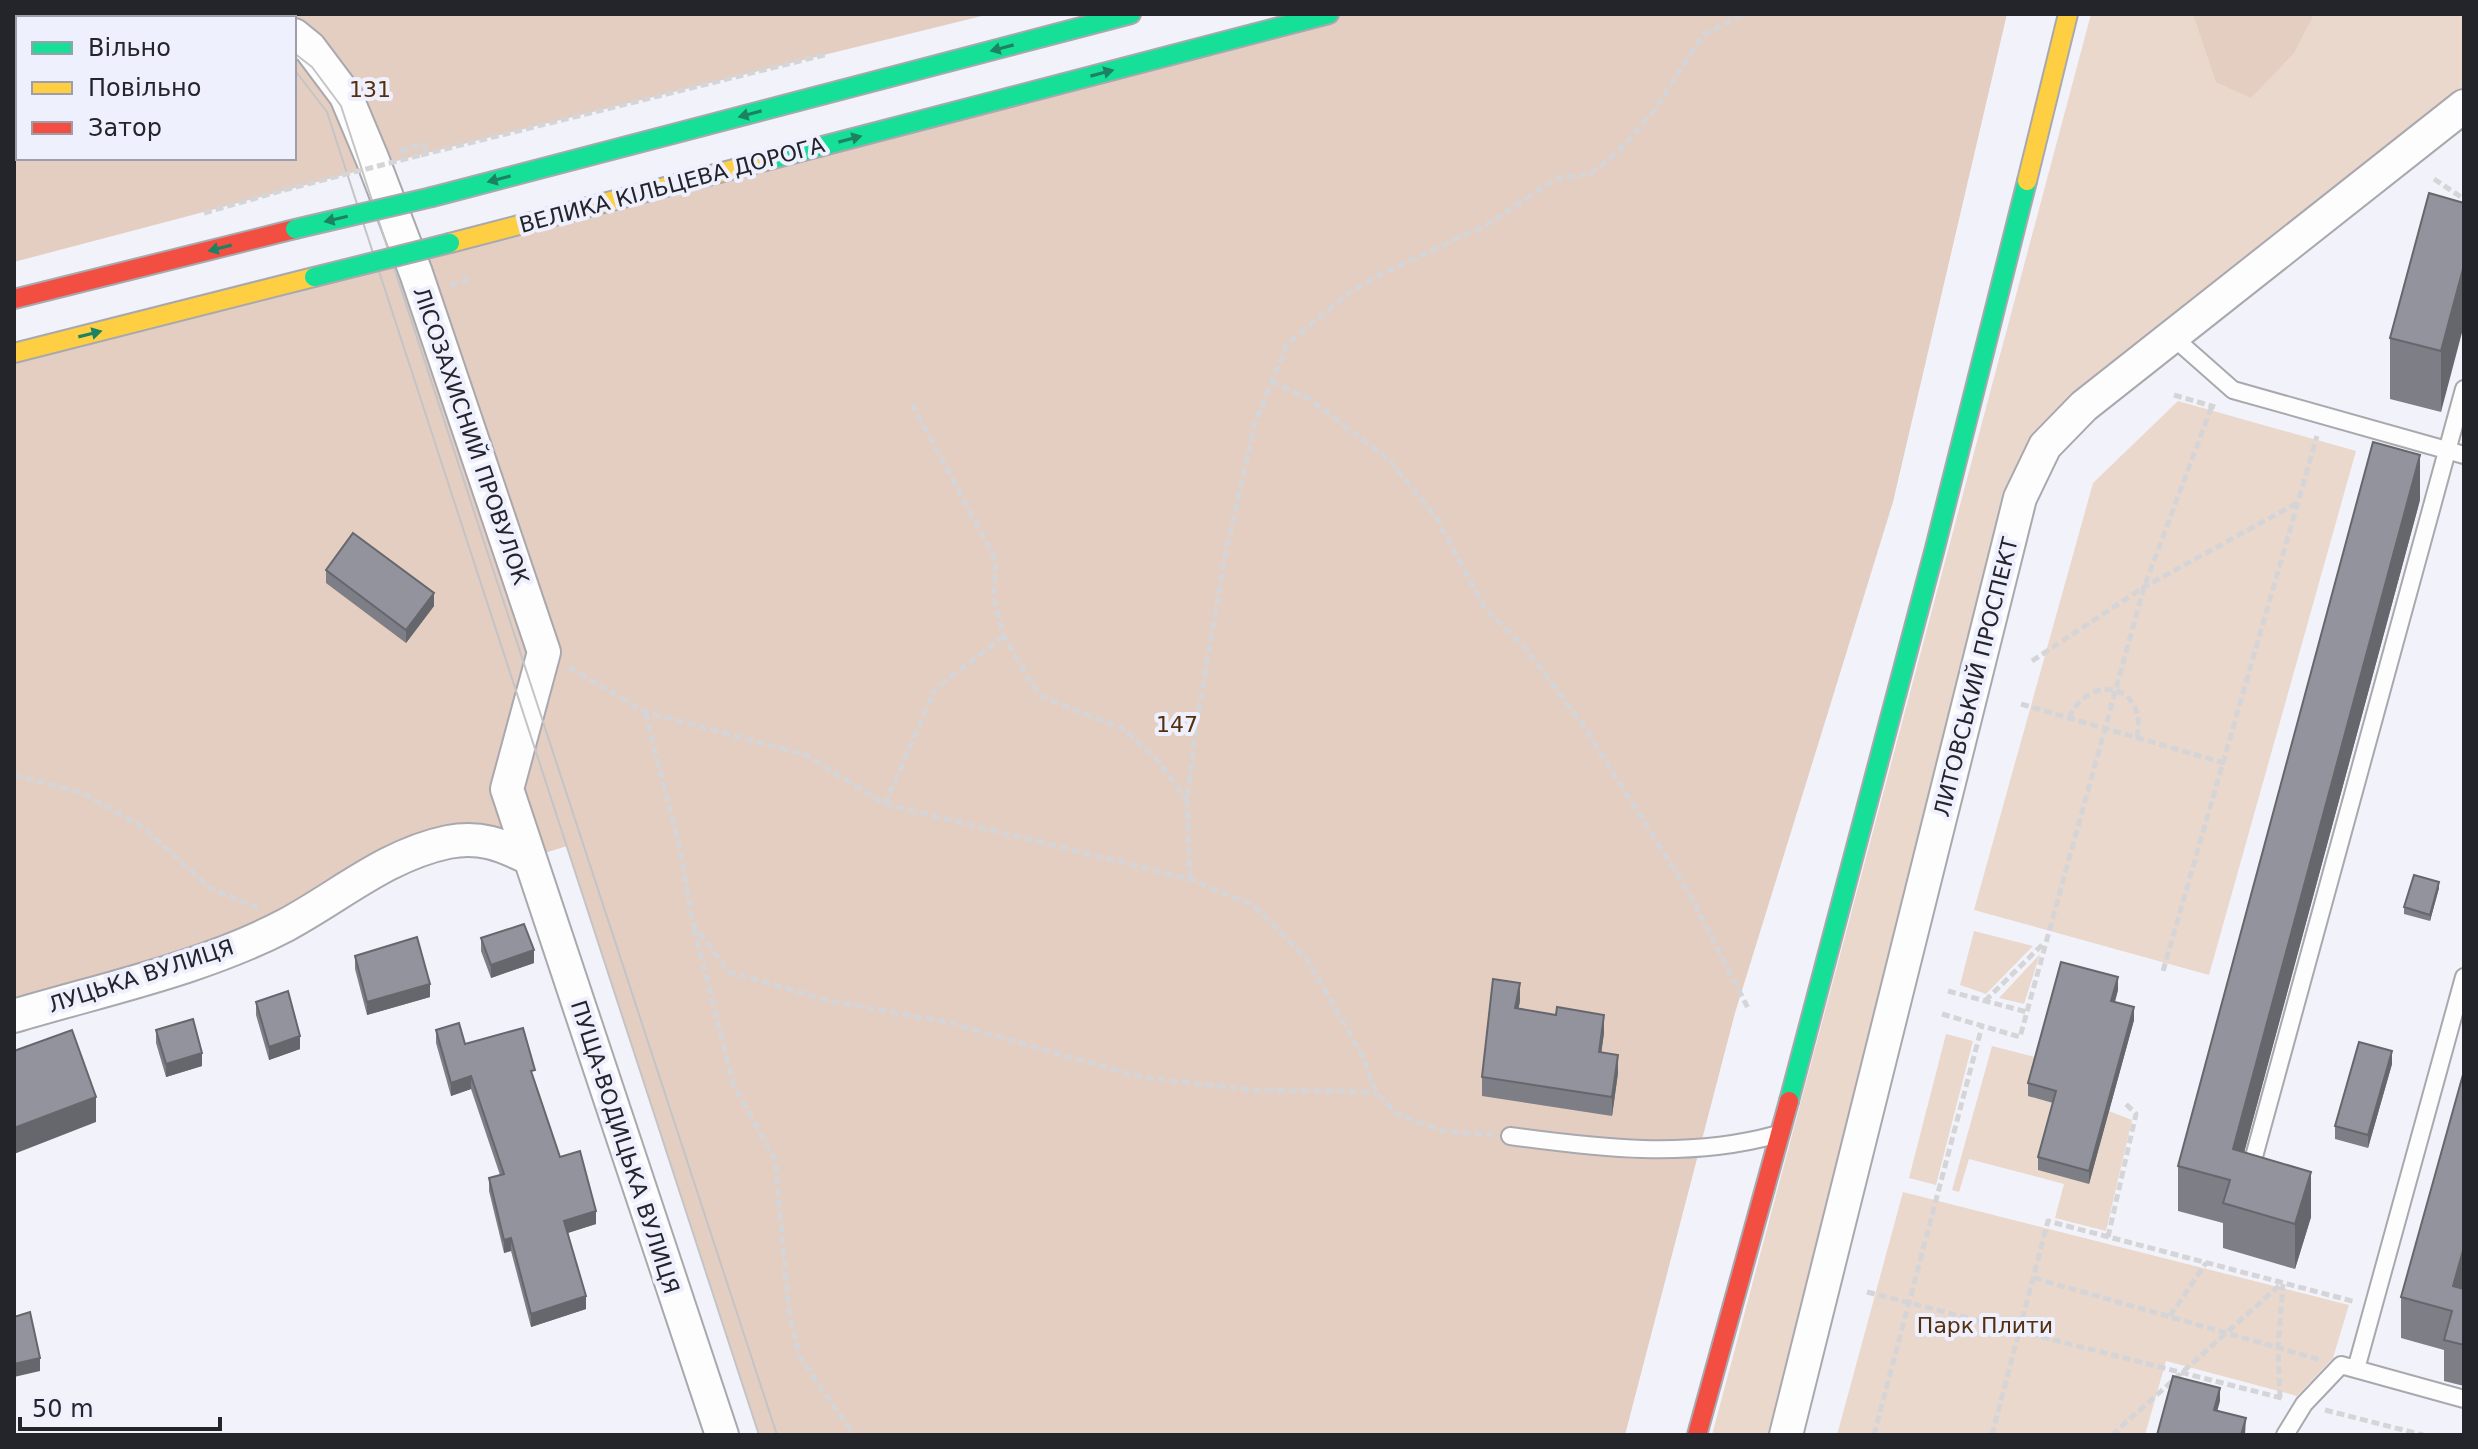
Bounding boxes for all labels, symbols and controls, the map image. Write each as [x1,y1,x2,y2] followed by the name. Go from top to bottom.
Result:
[16,16,296,160] legend
[88,34,171,62] text: Вільно
[989,42,1014,54] one-way arrow
[1090,66,1115,79] one-way arrow
[88,74,201,102] text: Повільно
[349,77,391,102] park label: 131
[738,108,763,120] one-way arrow
[88,114,162,142] text: Затор
[517,132,827,238] street label: ВЕЛИКА КІЛЬЦЕВА ДОРОГА
[838,132,863,144] one-way arrow
[486,174,511,186] one-way arrow
[324,213,349,226] one-way arrow
[207,242,232,254] one-way arrow
[408,284,534,589] street label: ЛІСОЗАХИСНИЙ ПРОВУЛОК
[77,327,102,339] one-way arrow
[1929,534,2023,819] street label: ЛИТОВСЬКИЙ ПРОСПЕКТ
[1156,712,1198,737] park label: 147
[45,934,237,1018] street label: ЛУЦЬКА ВУЛИЦЯ
[566,997,684,1297] street label: ПУЩА-ВОДИЦЬКА ВУЛИЦЯ
[1917,1313,2053,1338] park label: Парк Плити
[20,1381,220,1431] scale bar
[32,1395,94,1423] text: 50 m

